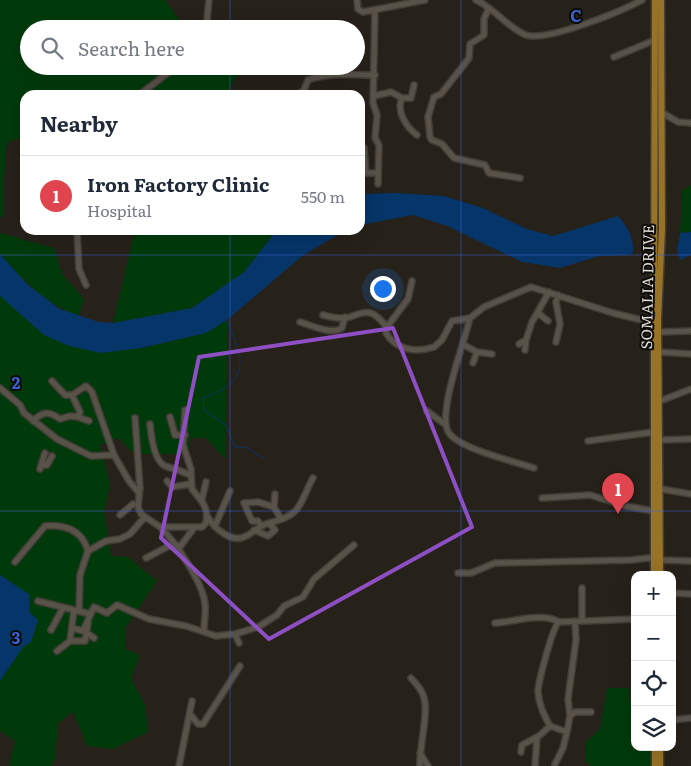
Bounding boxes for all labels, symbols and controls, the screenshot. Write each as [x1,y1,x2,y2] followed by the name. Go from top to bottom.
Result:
[570,3,582,27] text: C
[20,20,365,75] search box
[38,34,66,62] icon: search
[78,34,185,62] text: Search here
[40,107,118,138] text: Nearby
[87,170,269,198] text: Iron Factory Clinic
[53,184,59,208] text: 1
[301,184,345,208] text: 550 m
[87,198,152,222] text: Hospital
[634,224,659,350] street label: SOMALIA DRIVE
[370,276,396,302] your location
[12,370,21,394] text: 2
[602,473,634,514] pin: 1
[631,571,676,751] map controls
[631,571,676,616] button: +
[631,616,676,661] button: −
[12,625,21,649] text: 3
[631,661,676,706] button: locate
[631,706,676,751] button: layers

